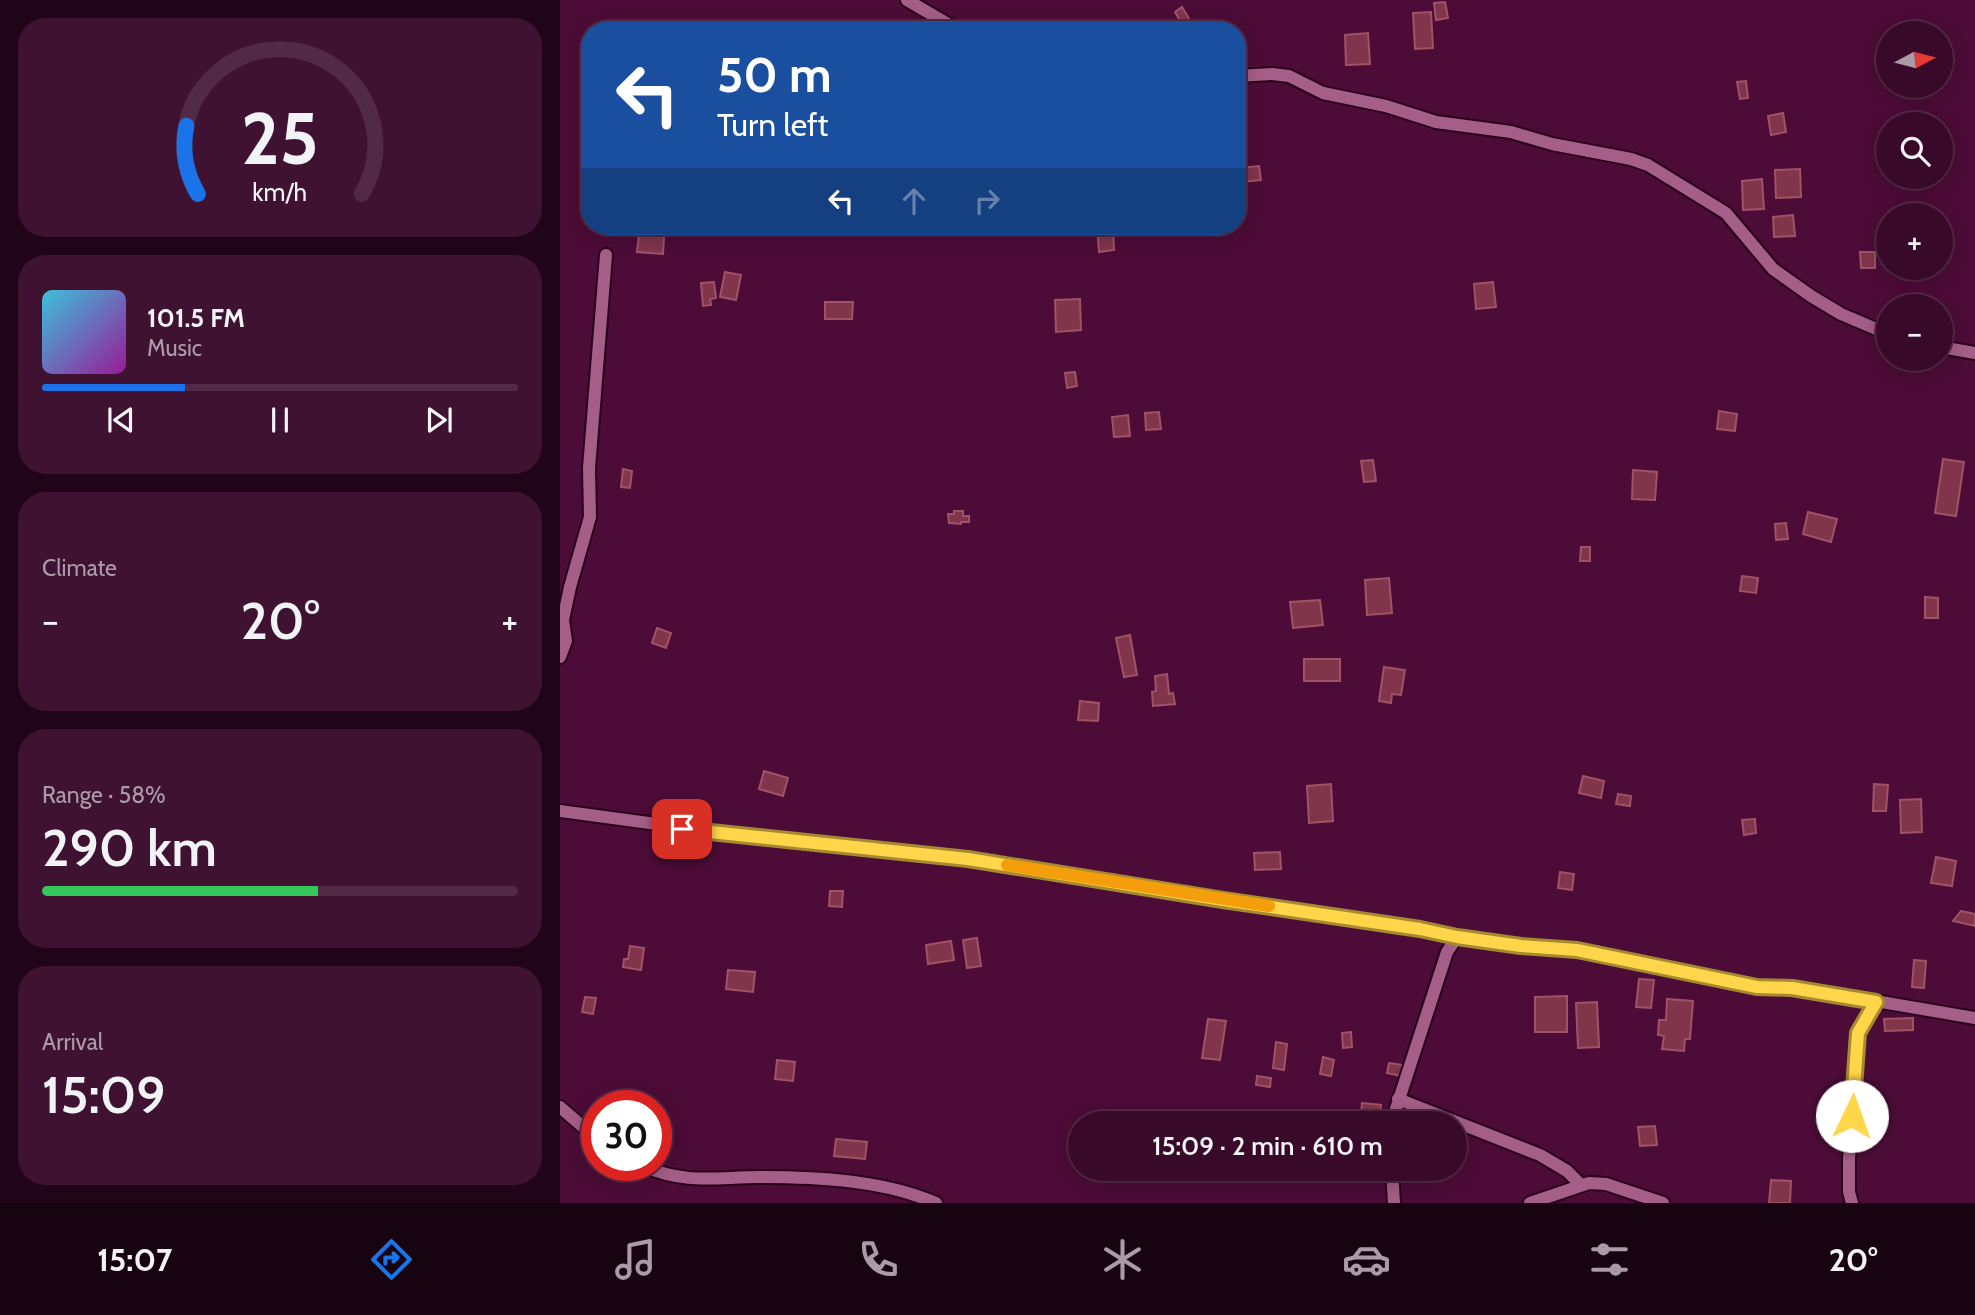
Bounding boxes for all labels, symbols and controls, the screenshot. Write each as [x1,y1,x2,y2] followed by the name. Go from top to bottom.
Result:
[1876,21,1953,98] north arrow
[1876,21,1953,371] map controls
[717,45,832,104] text: 50 m
[602,49,693,140] icon: left
[241,94,319,182] text: 25
[717,105,828,144] text: Turn left
[1876,112,1953,189] button: search
[253,176,307,206] text: km/h
[822,182,860,220] icon: left
[895,182,933,220] icon: ahead
[968,182,1006,220] icon: right
[1876,203,1953,280] button: +
[1876,294,1953,371] button: −
[147,302,245,334] text: 101.5 FM
[147,334,202,362] text: Music
[102,401,140,439] icon: previous
[261,401,299,439] icon: pause
[420,401,458,439] icon: next
[42,554,117,582] text: Climate
[240,589,320,652] text: 20°
[42,597,59,644] text: −
[501,597,518,644] text: +
[42,781,166,809] text: Range · 58%
[652,799,712,859] pin
[663,810,701,848] icon: arrive
[42,816,217,879] text: 290 km
[42,1028,103,1056] text: Arrival
[42,1063,166,1126] text: 15:09
[1815,1079,1889,1153] position arrow
[581,1090,672,1181] speed limit sign: 30
[1152,1130,1383,1162] text: 15:09 · 2 min · 610 m
[367,1235,416,1284] icon: directions
[611,1235,660,1284] icon: music
[854,1235,903,1284] icon: phone
[1098,1235,1147,1284] icon: climate
[1342,1235,1391,1284] icon: car
[1585,1235,1634,1284] icon: filters
[97,1240,172,1279] text: 15:07
[1829,1240,1878,1279] text: 20°

